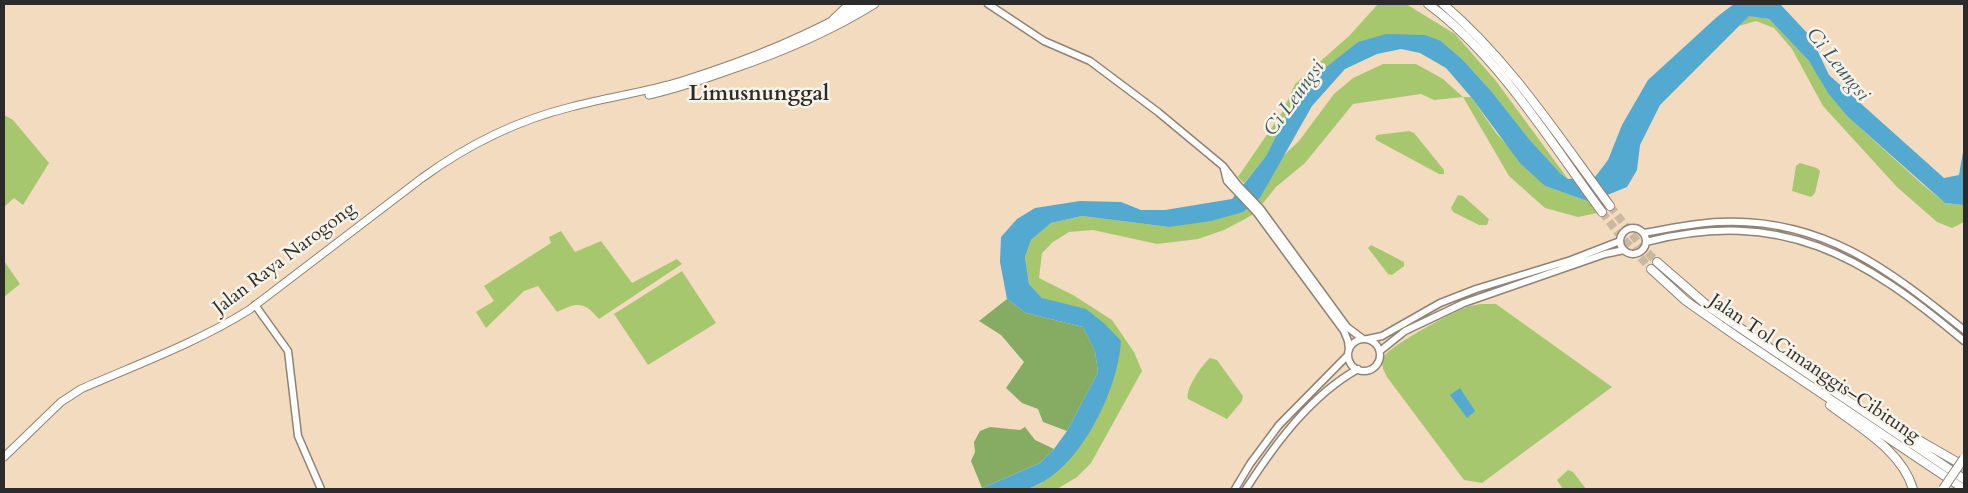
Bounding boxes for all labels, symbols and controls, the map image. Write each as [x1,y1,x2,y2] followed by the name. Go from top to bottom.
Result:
[1800,23,1874,107] water label: Ci Leungsi
[1260,57,1330,141] water label: Ci Leungsi
[689,82,829,108] district label: Limusnunggal
[209,198,361,320] street label: Jalan Raya Narogong
[1704,290,1924,448] street label: Jalan Tol Cimanggis–Cibitung

